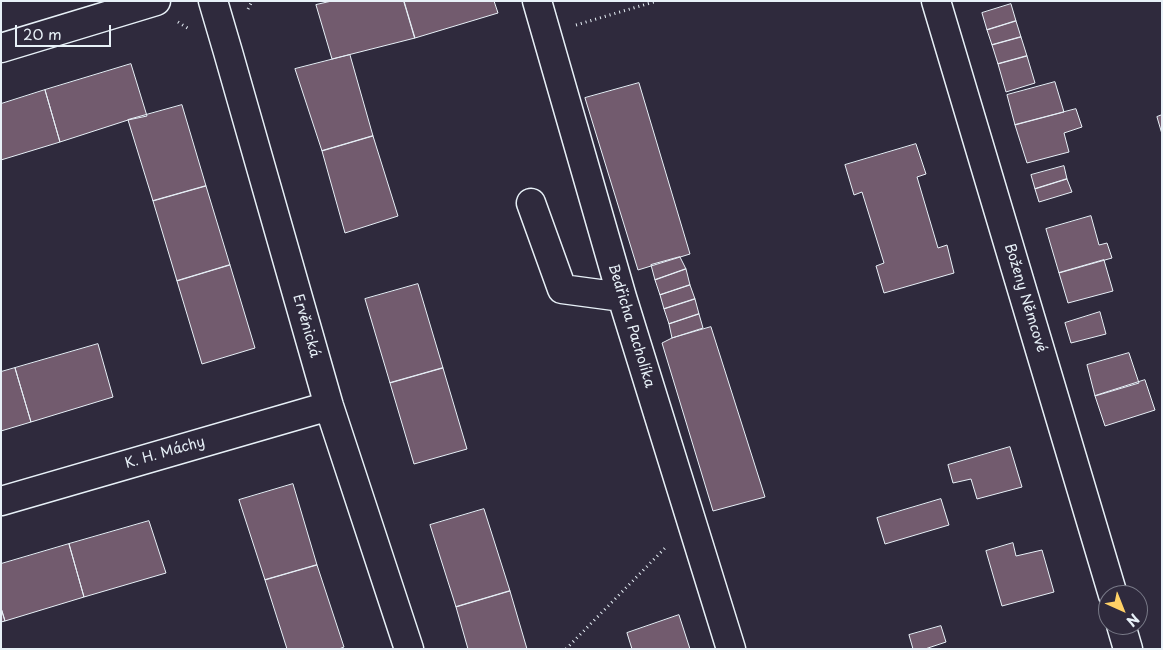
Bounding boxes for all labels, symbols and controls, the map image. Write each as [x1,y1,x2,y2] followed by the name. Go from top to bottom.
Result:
[18,15,114,47] scale bar
[23,22,62,45] text: 20 m
[1000,242,1050,354] street label: Boženy Němcové
[604,262,658,390] street label: Bedřicha Pacholíka
[289,292,323,360] street label: Ervěnická
[123,434,207,472] street label: K. H. Máchy
[1098,585,1148,635] north arrow
[1122,609,1144,632] text: N

